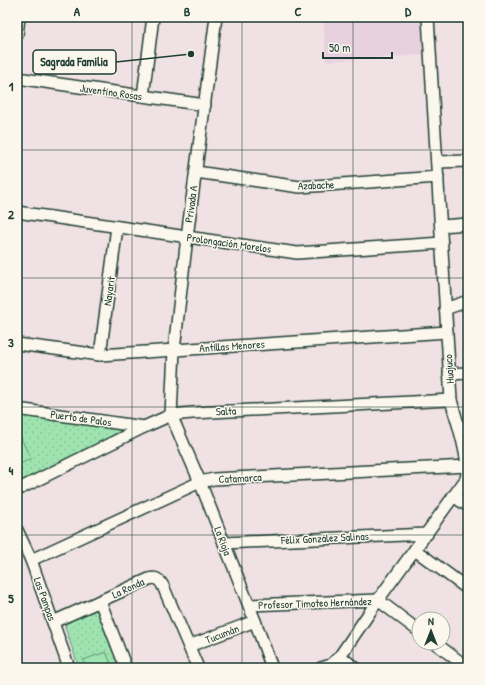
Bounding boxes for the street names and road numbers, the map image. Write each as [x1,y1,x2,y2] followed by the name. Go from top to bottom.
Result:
[79,81,143,103] street label: Juventino Rosas
[298,177,335,193] street label: Azabache
[181,184,201,223] street label: Privada A
[186,230,272,256] street label: Prolongación Morelos
[100,275,118,307] street label: Nayarit
[199,337,265,355] street label: Antillas Menores
[441,353,457,384] street label: Huajuco
[215,403,237,419] street label: Salta
[50,407,112,429] street label: Puerto de Palos
[218,470,263,486] street label: Catamarca
[211,525,235,558] street label: La Rioja
[280,529,369,547] street label: Félix González Salinas
[110,574,147,602] street label: La Ronda
[31,575,59,623] street label: Las Pampas
[258,594,372,612] street label: Profesor Timoteo Hernández
[203,621,241,647] street label: Tucumán

